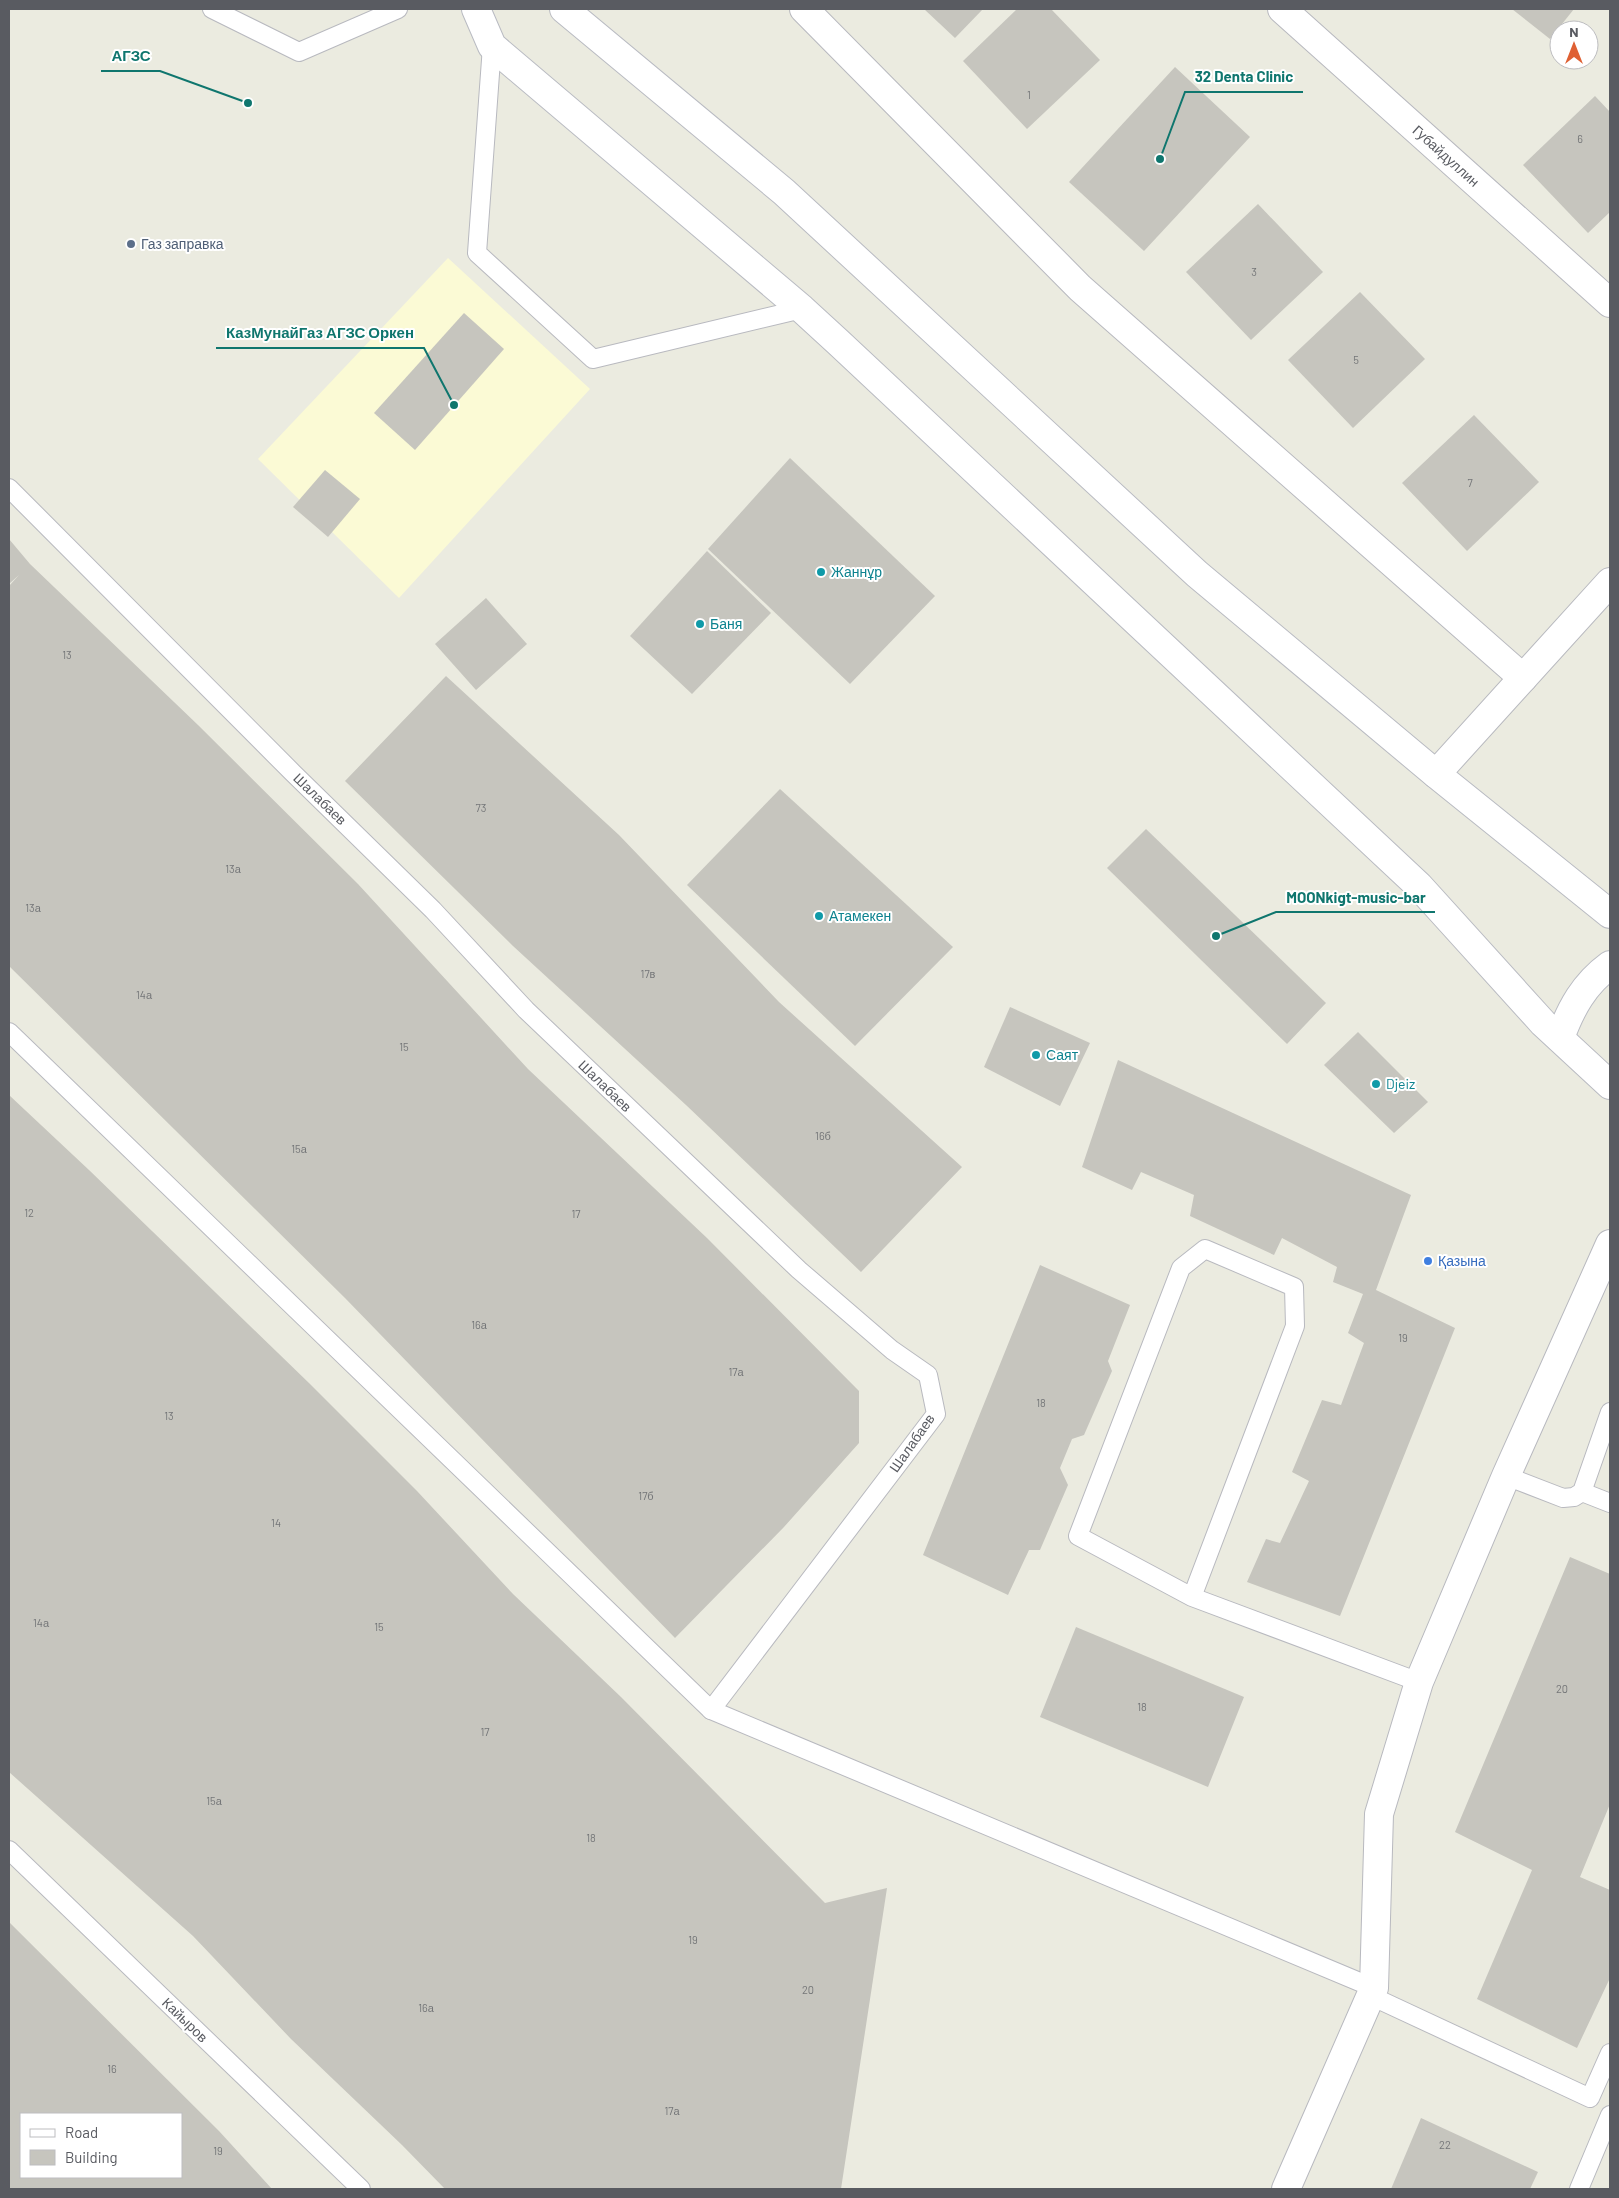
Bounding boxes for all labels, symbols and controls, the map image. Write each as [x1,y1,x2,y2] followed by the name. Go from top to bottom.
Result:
[1549,20,1599,70] north arrow
[1569,23,1579,40] text: N
[101,41,160,71] callout: АГЗС
[111,46,151,64] text: АГЗС
[1185,62,1303,92] callout: 32 Denta Clinic
[1195,67,1293,85] text: 32 Denta Clinic
[1027,88,1031,101] house number: 1
[1409,121,1483,190] street label: Губайдуллин
[1577,132,1583,145] house number: 6
[141,235,224,252] place label: Газ заправка
[125,238,137,250] marker: Газ заправка
[1251,265,1257,278] house number: 3
[216,318,424,348] callout: КазМунайГаз АГЗС Оркен
[226,323,414,341] text: КазМунайГаз АГЗС Оркен
[1353,353,1359,366] house number: 5
[1467,476,1473,489] house number: 7
[831,563,882,580] place label: Жаннұр
[815,566,827,578] marker: Жаннұр
[710,615,742,632] place label: Баня
[694,618,706,630] marker: Баня
[62,648,72,661] house number: 13
[290,769,350,828] street label: Шалабаев
[476,801,486,814] house number: 73
[225,862,242,875] house number: 13а
[1276,882,1435,912] callout: MOONkigt-music-bar
[1286,888,1426,906] text: MOONkigt-music-bar
[25,901,42,914] house number: 13а
[829,907,891,924] place label: Атамекен
[813,910,825,922] marker: Атамекен
[641,967,656,980] house number: 17в
[136,988,153,1001] house number: 14а
[399,1040,409,1053] house number: 15
[1046,1046,1079,1063] place label: Саят
[1030,1049,1042,1061] marker: Саят
[575,1056,635,1115] street label: Шалабаев
[1386,1075,1415,1092] place label: Djeiz
[1370,1078,1382,1090] marker: Djeiz
[815,1129,831,1142] house number: 16б
[291,1142,308,1155] house number: 15а
[24,1206,34,1219] house number: 12
[571,1207,581,1220] house number: 17
[1438,1252,1486,1269] place label: Қазына
[1422,1255,1434,1267] marker: Қазына
[471,1318,488,1331] house number: 16а
[1398,1331,1408,1344] house number: 19
[728,1365,744,1378] house number: 17а
[1036,1396,1046,1409] house number: 18
[164,1409,174,1422] house number: 13
[885,1410,938,1475] street label: Шалабаев
[638,1489,654,1502] house number: 17б
[271,1516,281,1529] house number: 14
[33,1616,50,1629] house number: 14а
[374,1620,384,1633] house number: 15
[1556,1682,1568,1695] house number: 20
[1137,1700,1147,1713] house number: 18
[480,1725,490,1738] house number: 17
[206,1794,223,1807] house number: 15а
[586,1831,596,1844] house number: 18
[688,1933,698,1946] house number: 19
[802,1983,814,1996] house number: 20
[159,1994,212,2045] street label: Кайыров
[418,2001,435,2014] house number: 16а
[107,2062,117,2075] house number: 16
[664,2104,680,2117] house number: 17а
[20,2113,182,2178] legend
[65,2123,98,2141] text: Road
[1439,2138,1451,2151] house number: 22
[213,2144,223,2157] house number: 19
[65,2148,118,2166] text: Building

